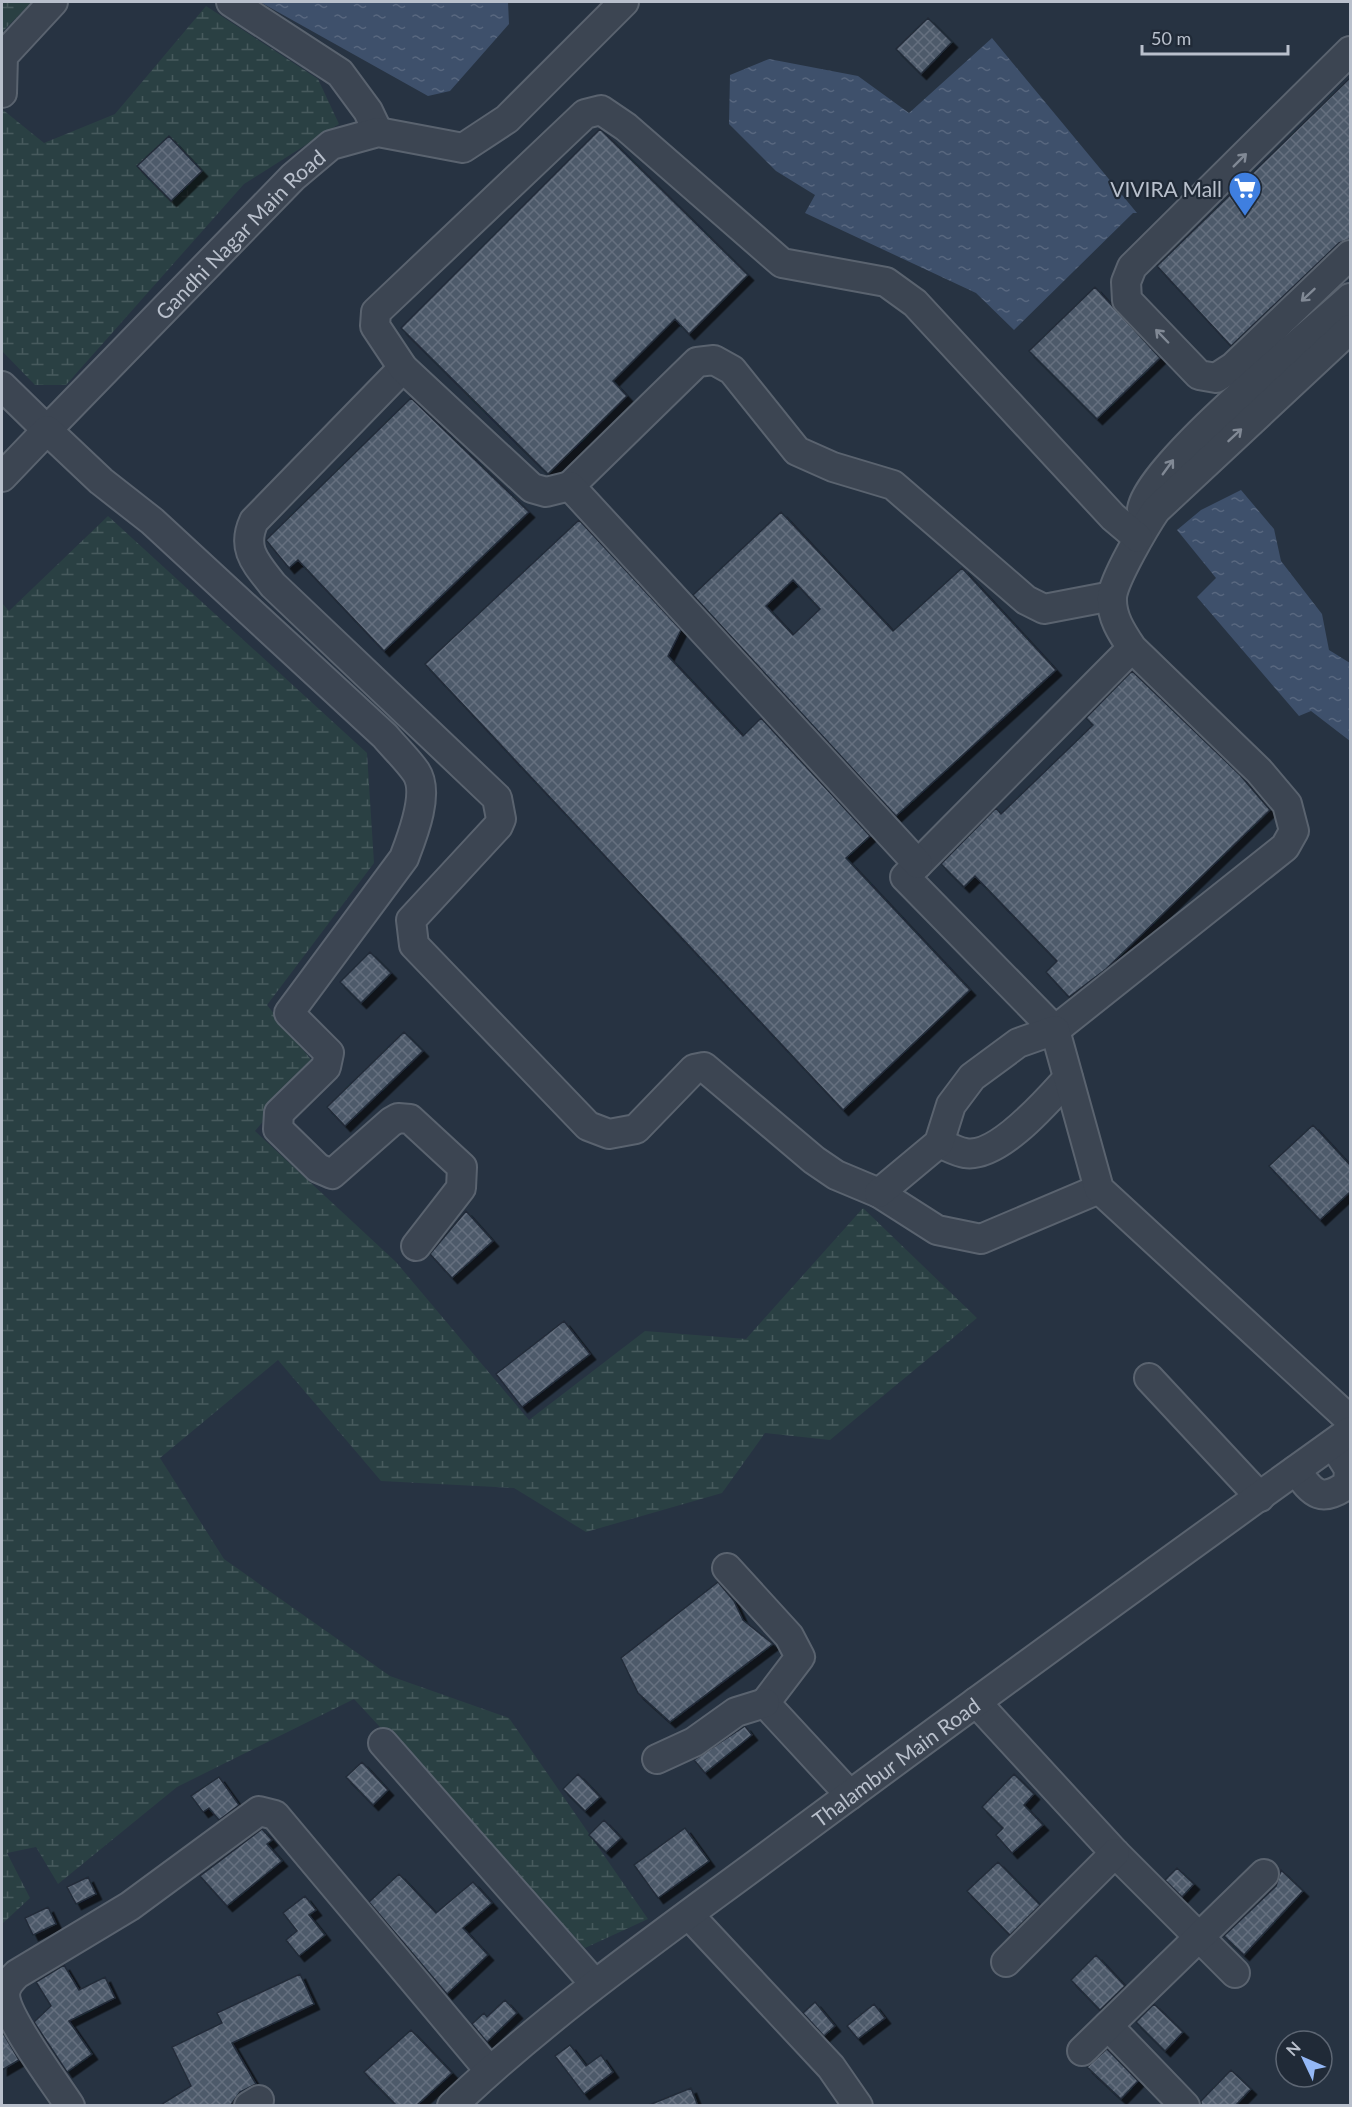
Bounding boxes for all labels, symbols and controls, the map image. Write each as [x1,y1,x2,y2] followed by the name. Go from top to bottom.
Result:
[1142,18,1288,56] scale bar
[1151,27,1191,49] text: 50 m
[150,144,329,324] street label: Gandhi Nagar Main Road
[1233,152,1248,167] one-way arrow
[1227,170,1263,217] supermarket icon: VIVIRA Mall
[1110,176,1222,201] place label: VIVIRA Mall
[1301,288,1316,302] one-way arrow
[1154,329,1169,344] one-way arrow
[1228,428,1243,442] one-way arrow
[1162,459,1174,475] one-way arrow
[807,1692,984,1831] street label: Thalambur Main Road
[1274,2029,1334,2089] north arrow
[1282,2037,1304,2059] text: N

